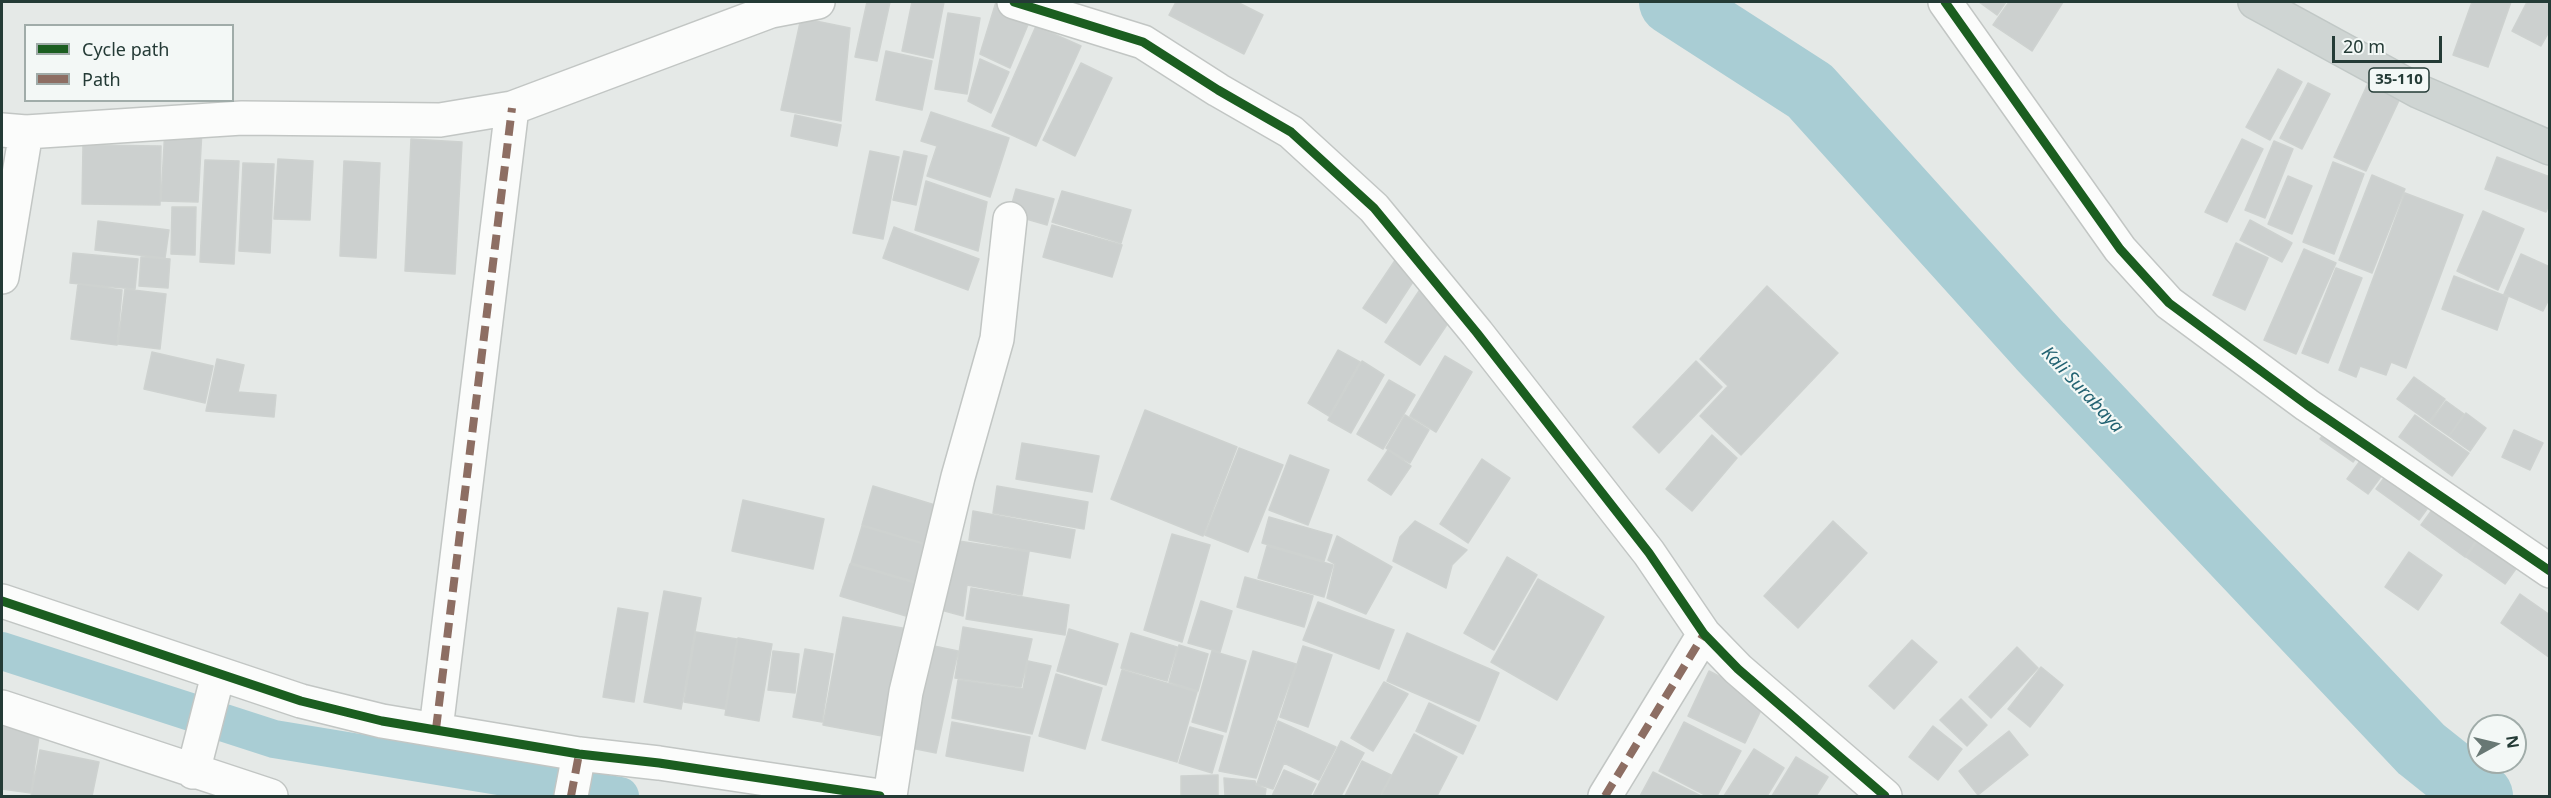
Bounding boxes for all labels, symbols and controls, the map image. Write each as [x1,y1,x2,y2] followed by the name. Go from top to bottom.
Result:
[24,24,234,102] legend
[2335,24,2444,62] scale bar
[2343,34,2385,58] text: 20 m
[82,37,169,61] text: Cycle path
[82,67,121,91] text: Path
[2369,68,2429,92] road number: 35-110
[2037,342,2127,438] water label: Kali Surabaya
[2467,714,2527,774] north arrow
[2501,734,2525,750] text: N

